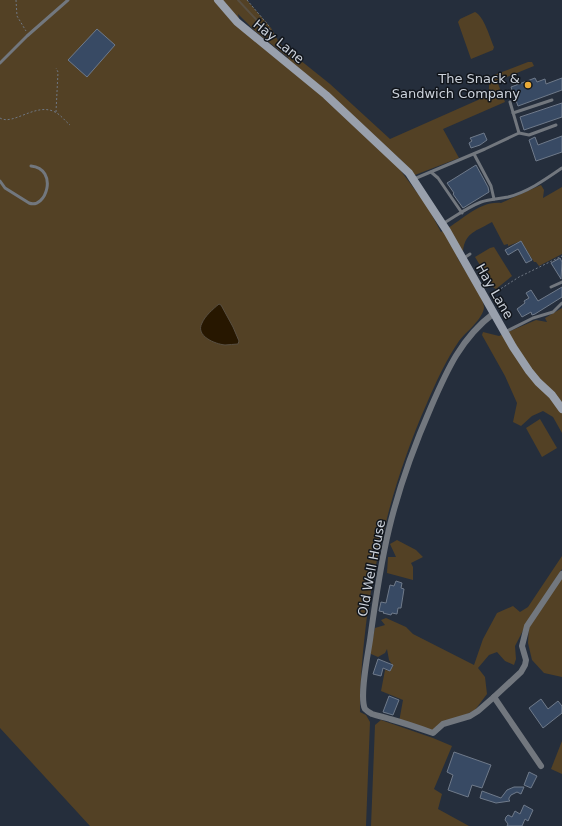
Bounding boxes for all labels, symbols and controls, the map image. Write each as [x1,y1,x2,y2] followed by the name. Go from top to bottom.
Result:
[250,16,307,66] street label: Hay Lane
[392,71,520,101] place label: The Snack & Sandwich Company
[523,80,533,90] marker: The Snack & Sandwich Company
[473,261,516,321] street label: Hay Lane
[355,518,388,618] street label: Old Well House

